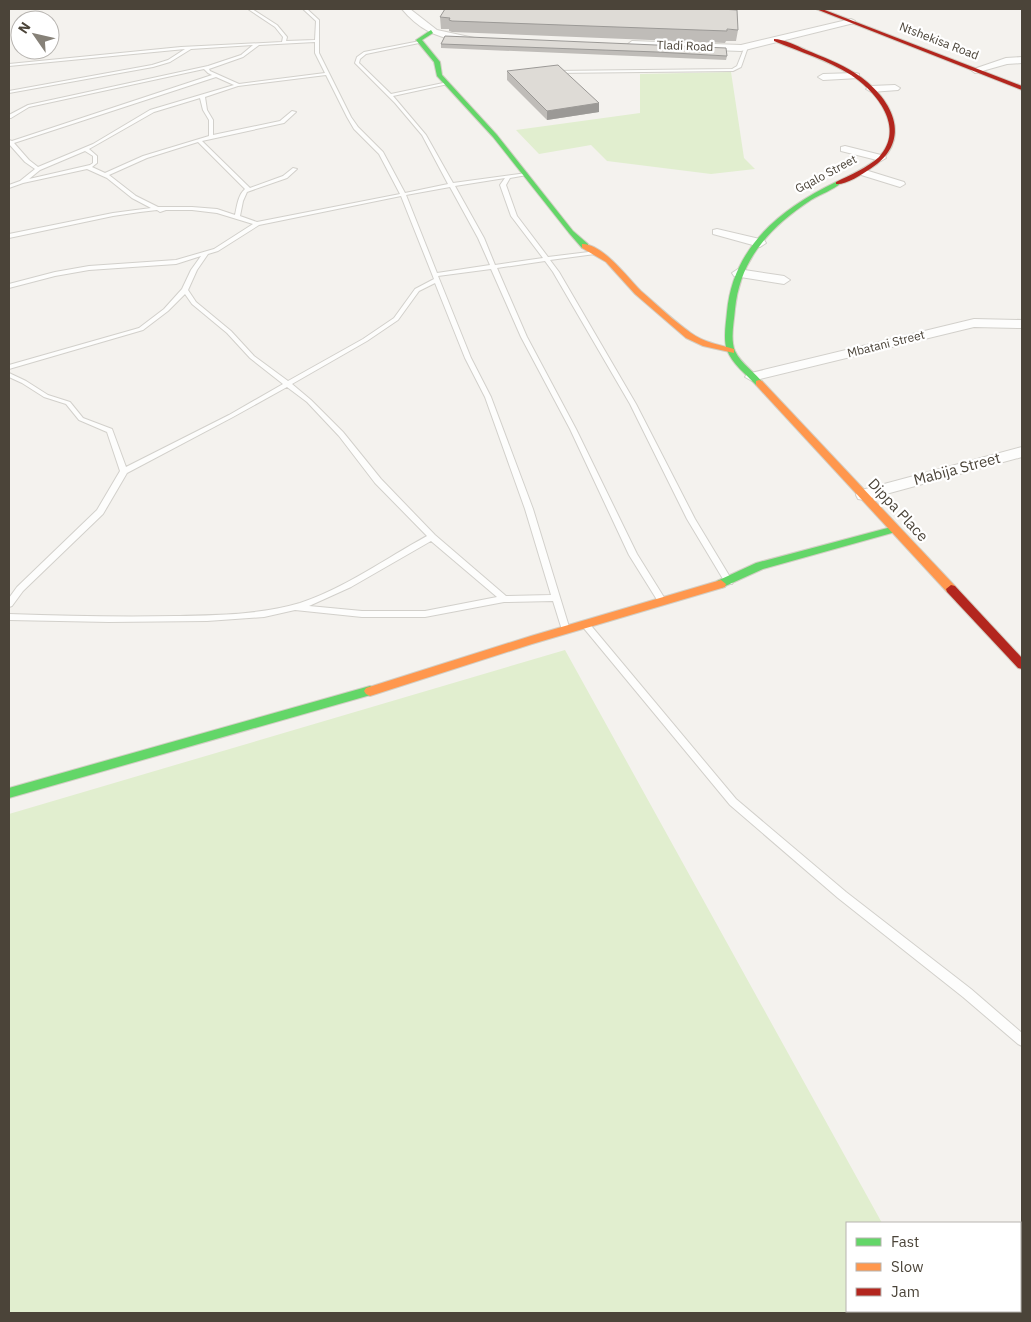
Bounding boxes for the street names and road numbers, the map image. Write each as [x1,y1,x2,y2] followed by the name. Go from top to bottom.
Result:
[897,18,981,63] street label: Ntshekisa Road
[656,37,714,54] street label: Tladi Road
[792,151,859,196] street label: Gqalo Street
[846,327,926,360] street label: Mbatani Street
[911,448,1002,489] street label: Mabija Street
[864,474,932,545] street label: Dippa Place

